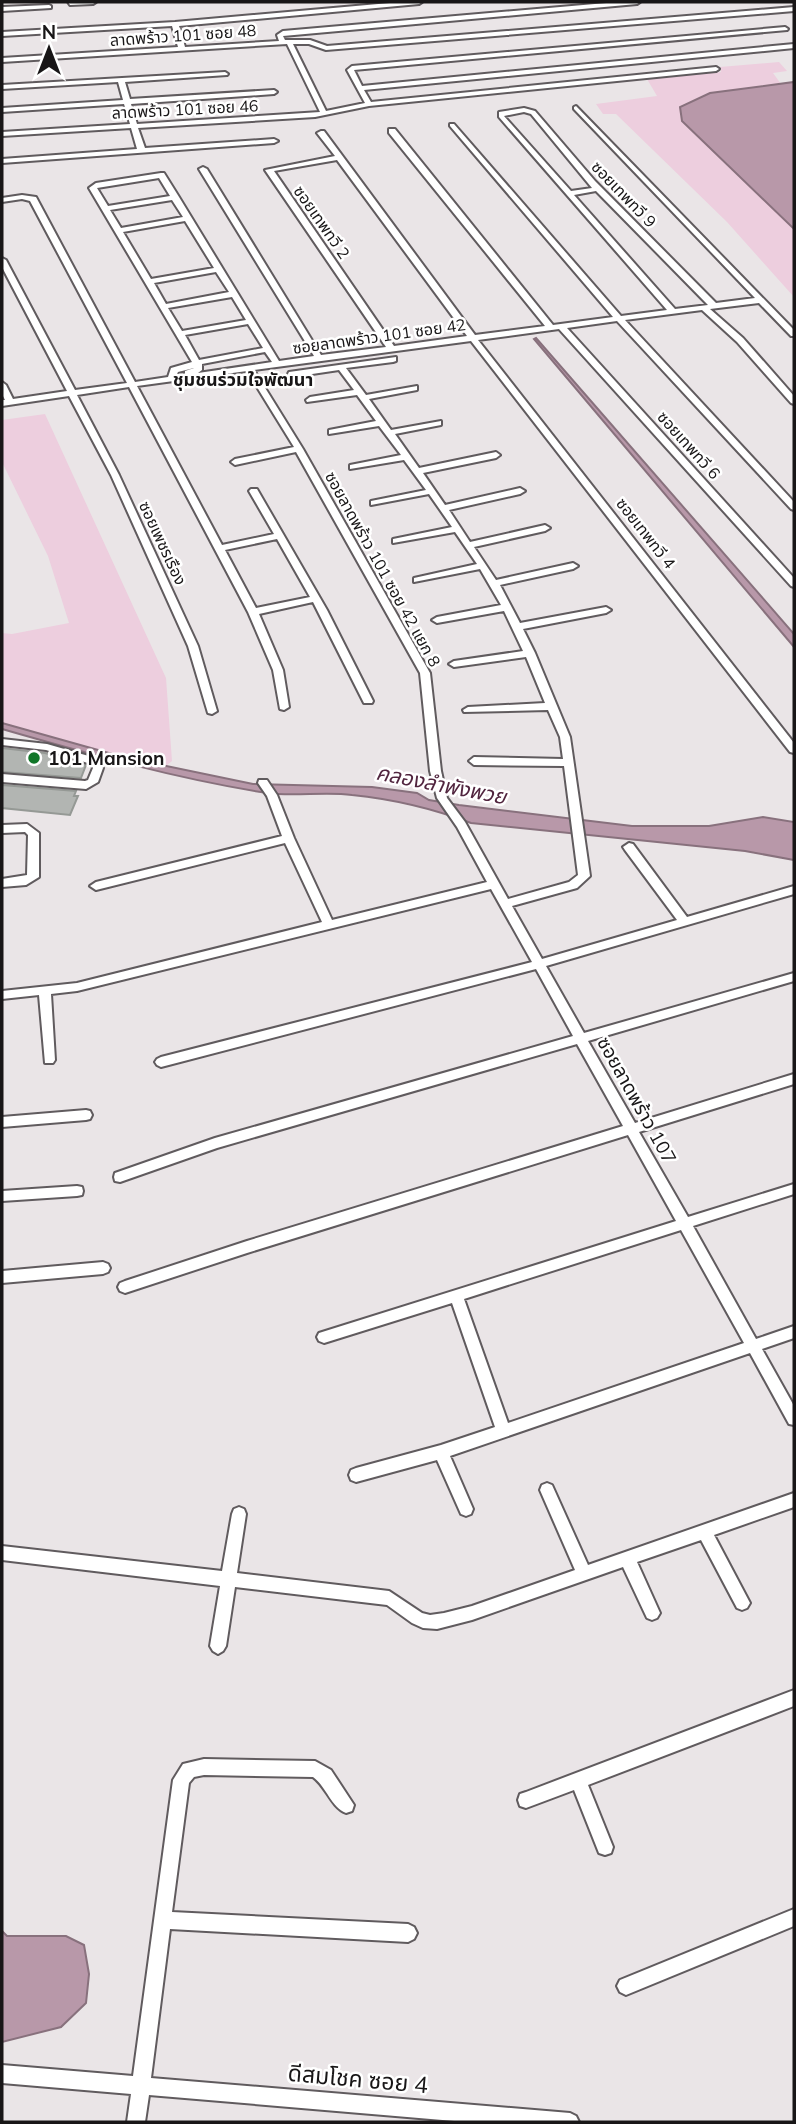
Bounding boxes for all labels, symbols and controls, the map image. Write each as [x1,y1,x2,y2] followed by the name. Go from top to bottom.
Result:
[14,14,84,84] north arrow
[42,20,56,44] text: N
[109,20,257,50] street label: ลาดพร้าว 101 ซอย 48
[111,95,259,123] street label: ลาดพร้าว 101 ซอย 46
[587,157,661,231] street label: ซอยเทพทวี 9
[290,182,354,262] street label: ซอยเทพทวี 2
[291,314,467,358] street label: ซอยลาดพร้าว 101 ซอย 42
[173,368,313,391] district label: ชุมชนร่วมใจพัฒนา
[653,407,725,483] street label: ซอยเทพทวี 6
[321,468,445,670] street label: ซอยลาดพร้าว 101 ซอย 42 แยก 8
[612,494,680,573] street label: ซอยเทพทวี 4
[135,498,191,588] street label: ซอยเพชรเรือง
[48,746,164,770] place label: 101 Mansion
[26,750,42,766] marker: 101 Mansion
[374,759,510,810] water label: คลองลำพังพวย
[592,1032,682,1168] street label: ซอยลาดพร้าว 107
[287,2058,429,2099] street label: ดีสมโชค ซอย 4

